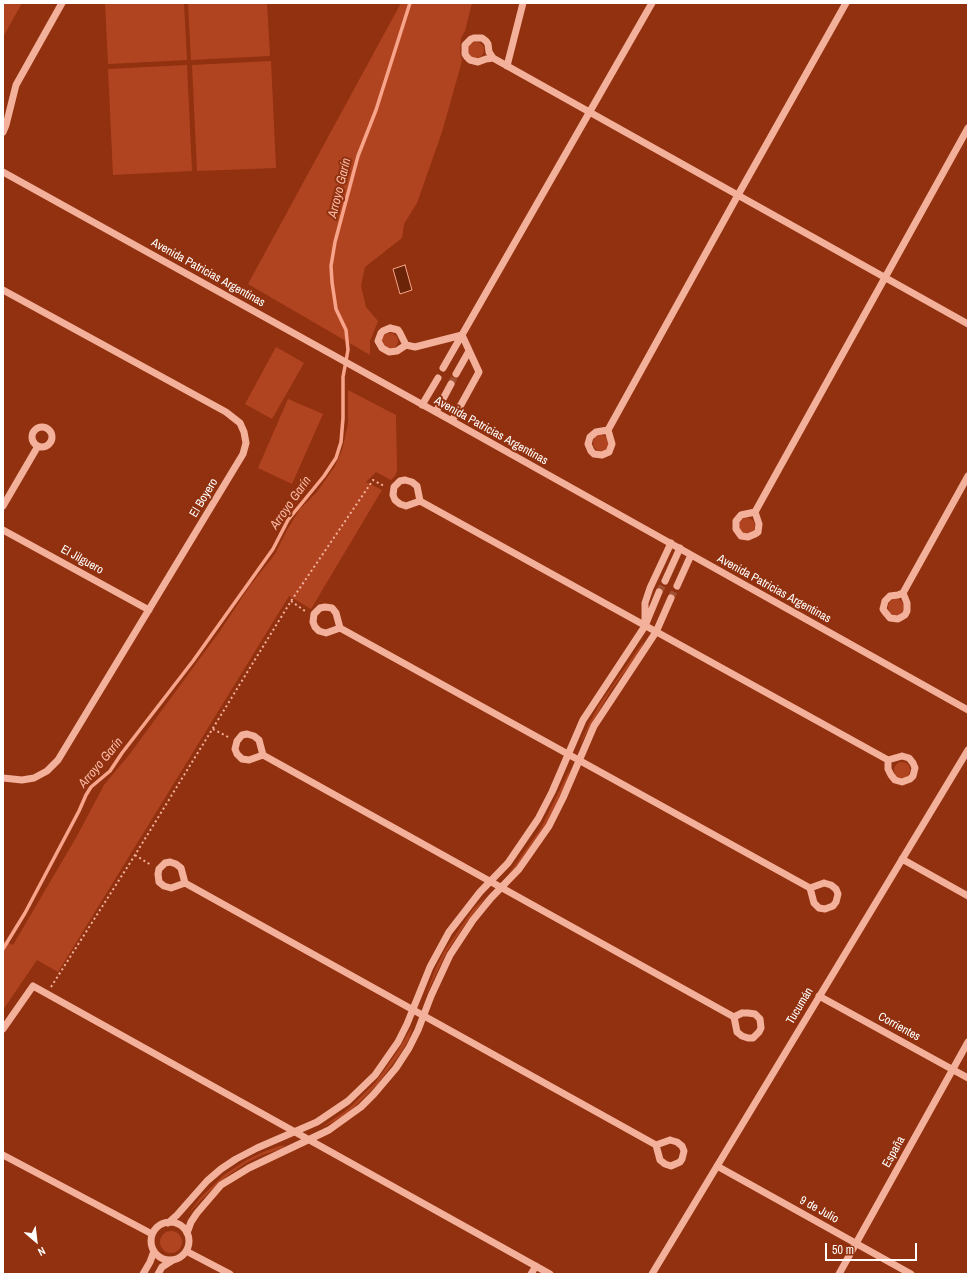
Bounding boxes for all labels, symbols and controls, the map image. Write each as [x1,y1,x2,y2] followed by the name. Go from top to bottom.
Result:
[325,157,355,219] water label: Arroyo Garín
[149,236,267,310] street label: Avenida Patricias Argentinas
[432,394,550,468] street label: Avenida Patricias Argentinas
[267,474,315,532] water label: Arroyo Garín
[187,476,221,520] street label: El Boyero
[58,542,106,578] street label: El Jilguero
[715,552,833,626] street label: Avenida Patricias Argentinas
[75,735,127,791] water label: Arroyo Garín
[783,985,817,1027] street label: Tucumán
[875,1010,923,1044] street label: Corrientes
[880,1134,908,1170] street label: España
[797,1193,841,1227] street label: 9 de Julio
[16,1221,56,1261] north arrow
[827,1235,919,1261] scale bar
[832,1242,854,1258] text: 50 m
[35,1244,48,1259] text: N

